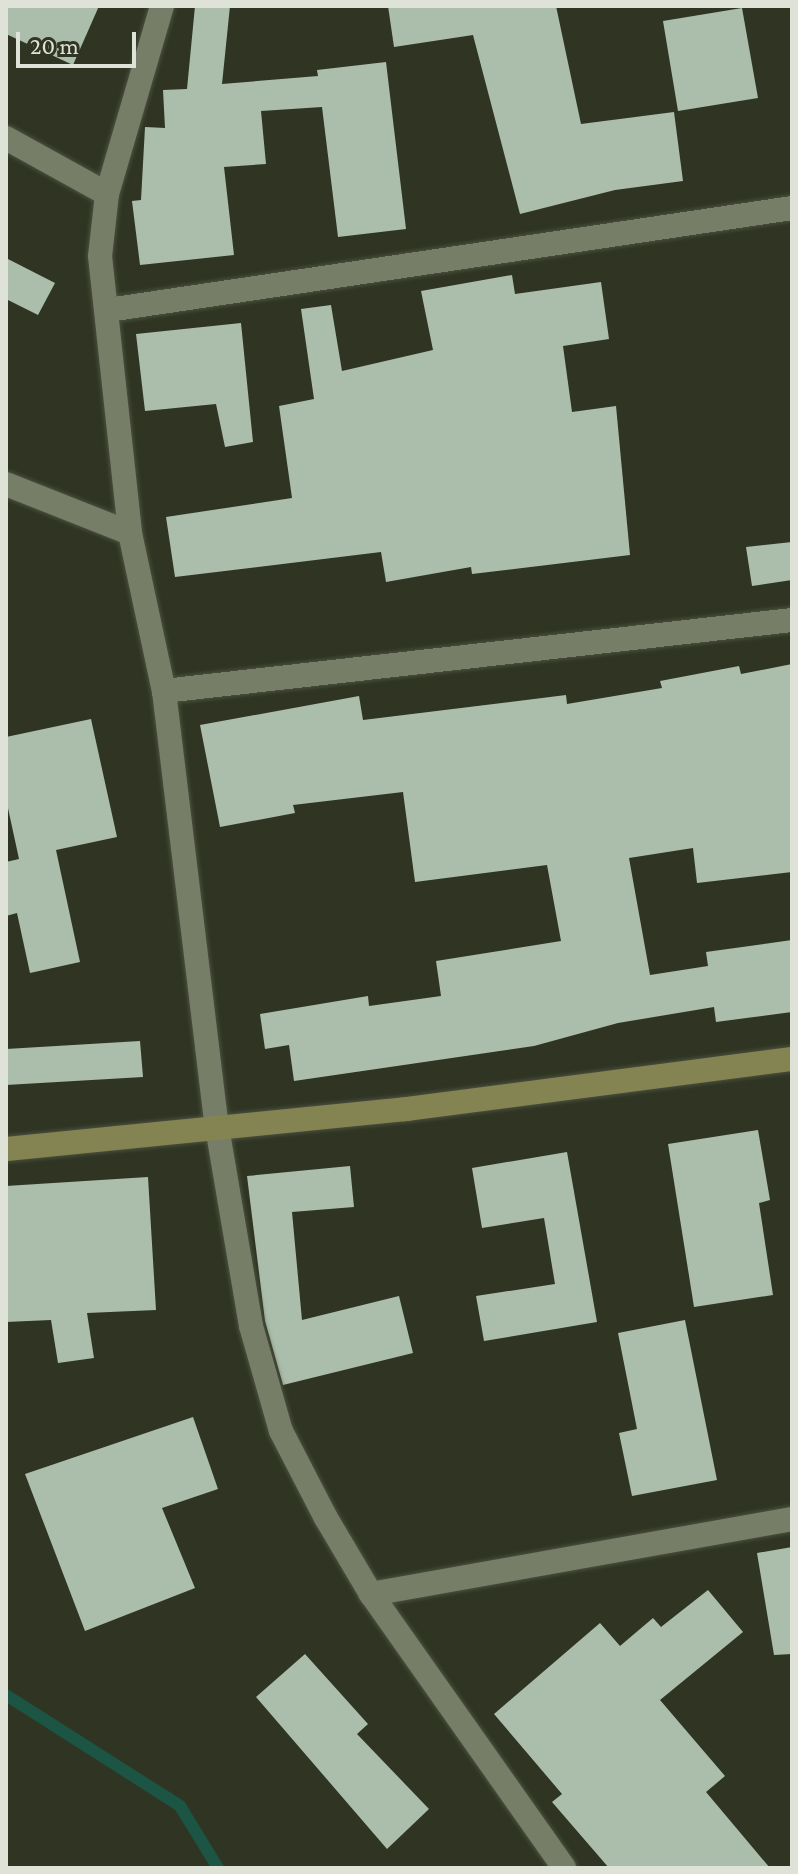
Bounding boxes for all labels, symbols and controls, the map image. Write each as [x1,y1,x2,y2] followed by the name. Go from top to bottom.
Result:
[20,16,140,66] scale bar
[30,32,79,59] text: 20 m

